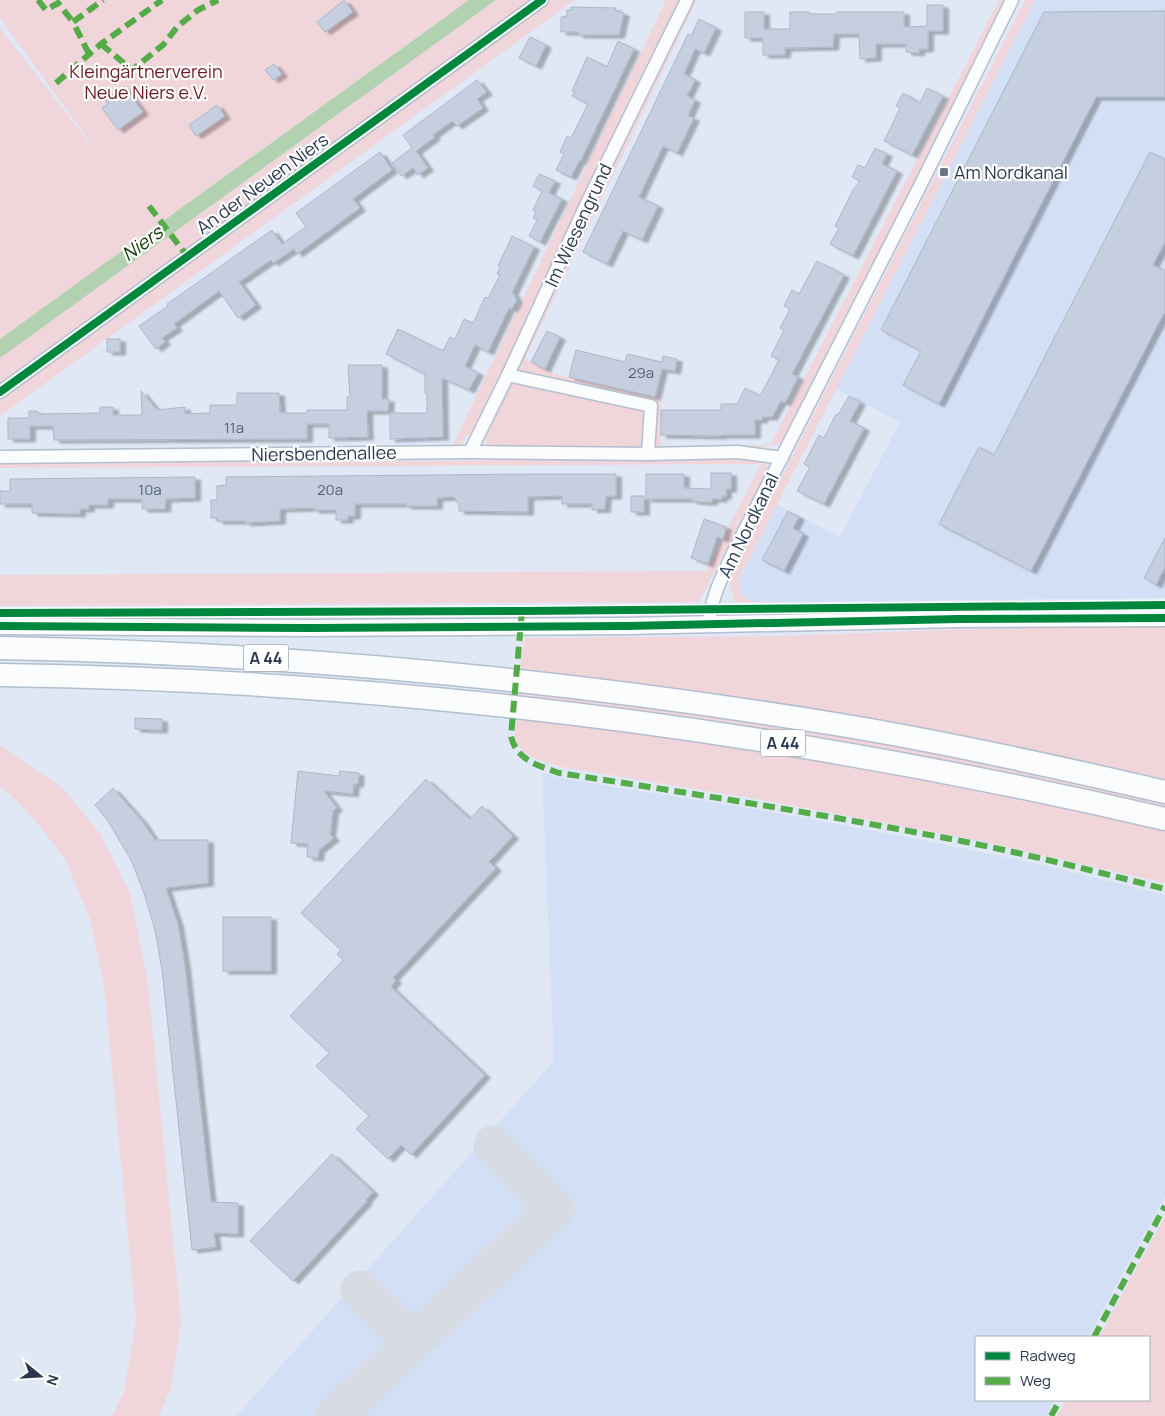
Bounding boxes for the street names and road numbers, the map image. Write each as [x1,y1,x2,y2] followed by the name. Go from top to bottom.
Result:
[191,127,333,239] street label: An der Neuen Niers
[539,159,617,291] street label: Im Wiesengrund
[251,440,397,466] street label: Niersbendenallee
[712,468,784,582] street label: Am Nordkanal
[244,644,288,671] road number: A 44
[760,730,806,756] road number: A 44

